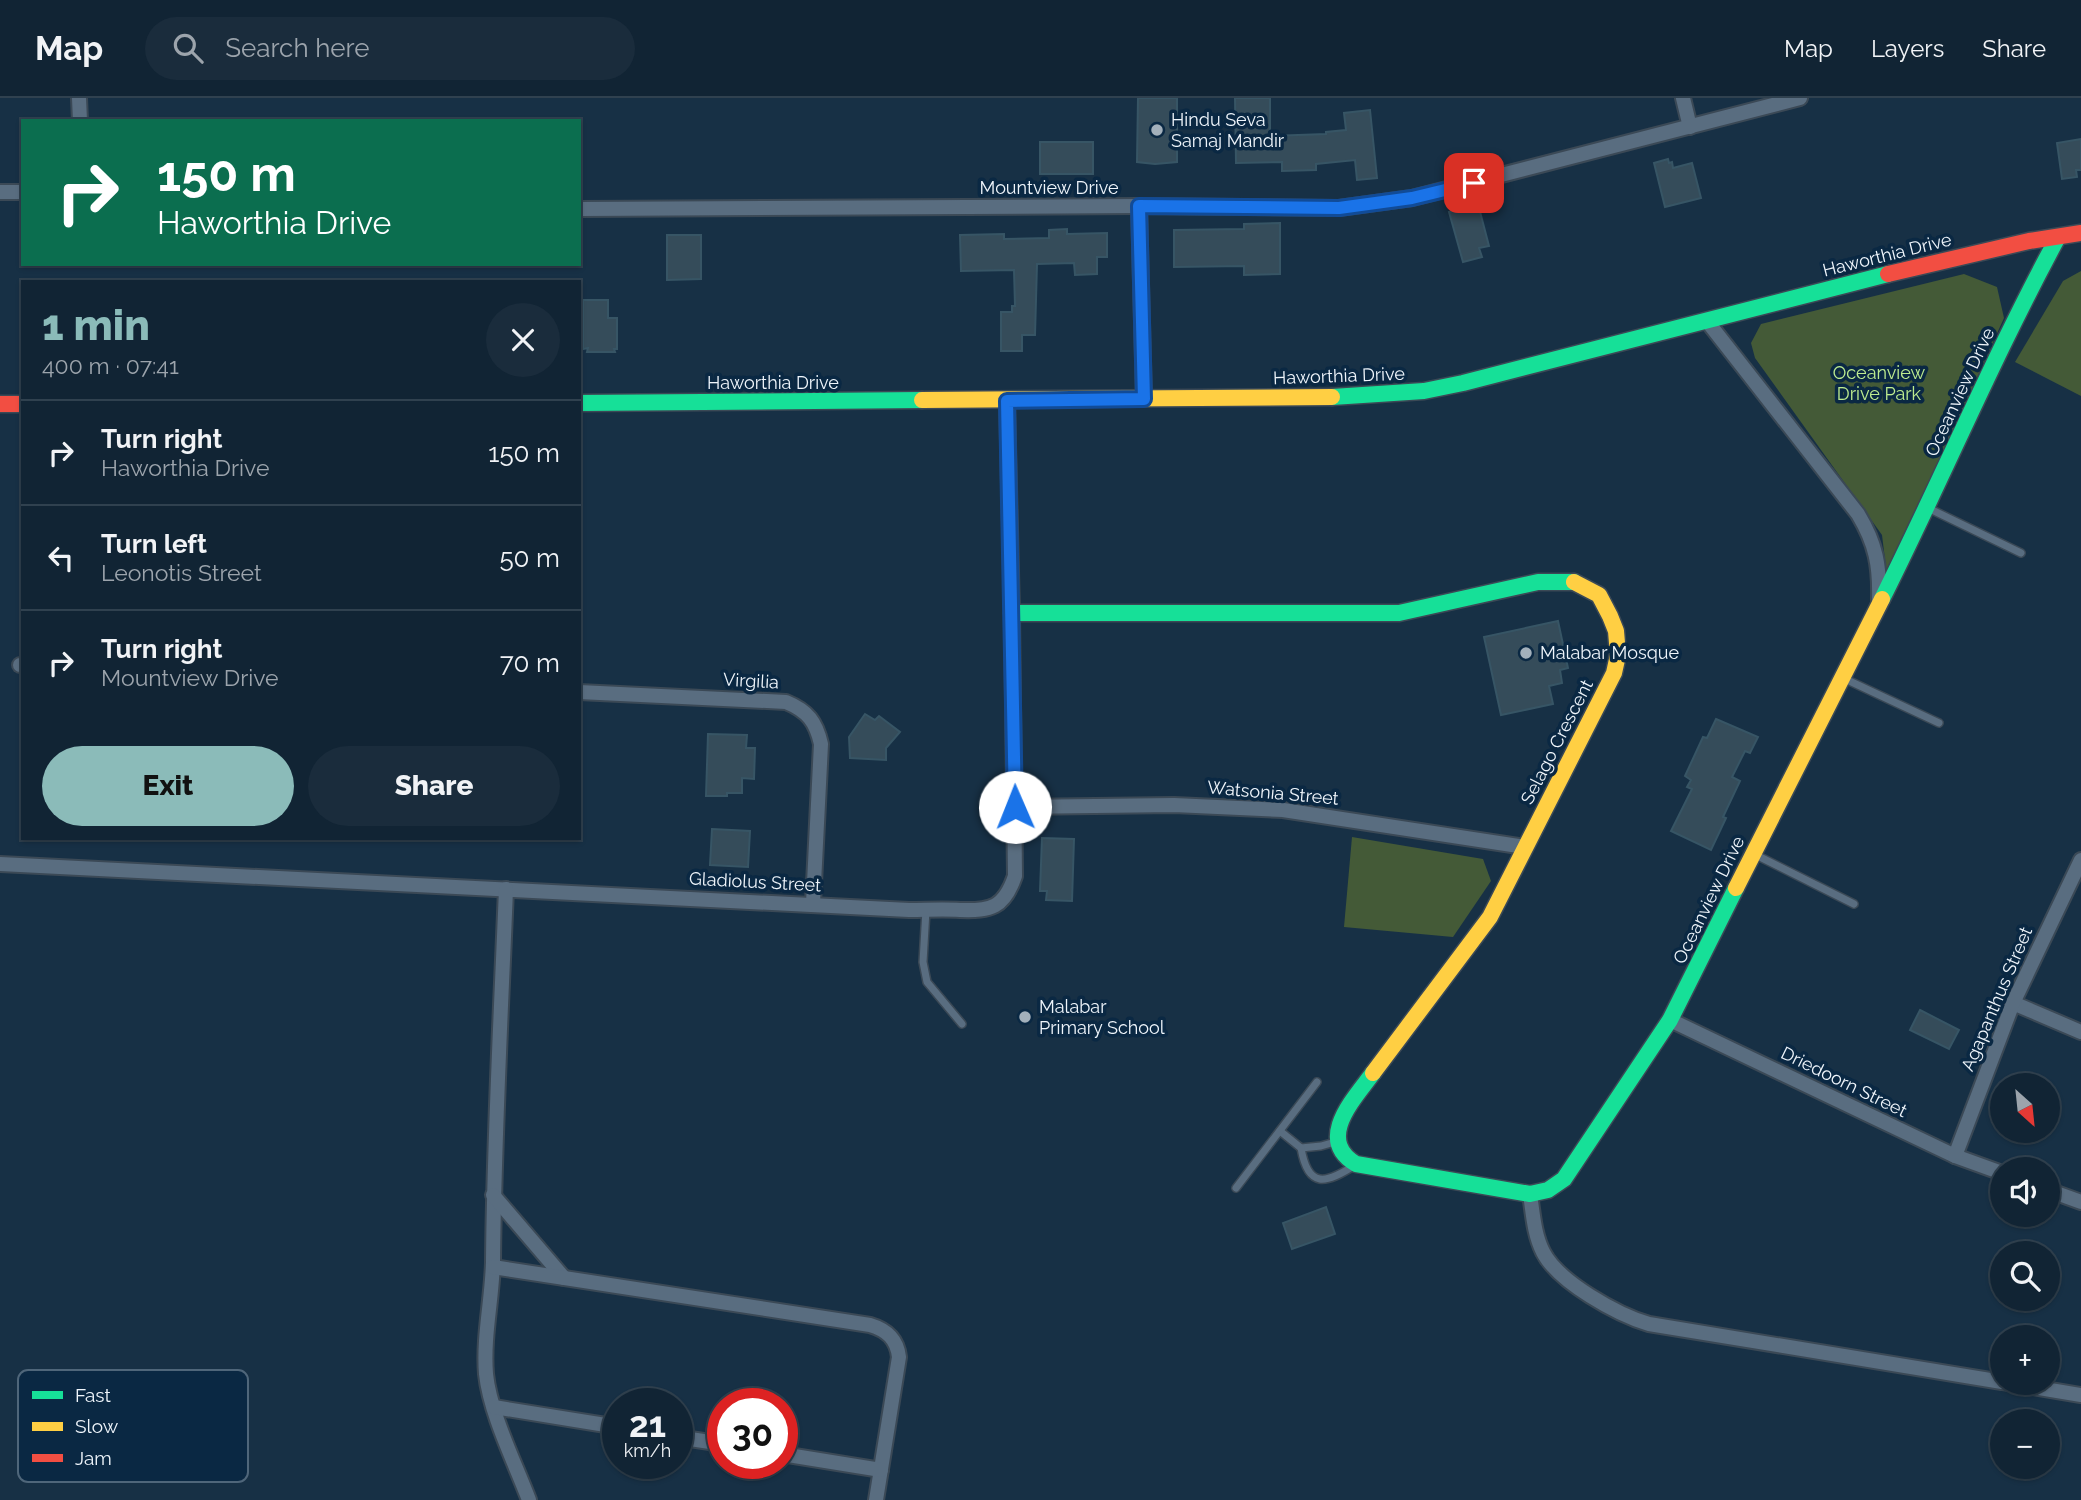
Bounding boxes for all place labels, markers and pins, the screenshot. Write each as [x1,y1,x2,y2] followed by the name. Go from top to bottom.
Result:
[1171,109,1285,151] place label: Hindu Seva Samaj Mandir
[1149,122,1165,138] marker: Hindu Seva Samaj Mandir
[1444,153,1504,213] pin
[1540,642,1679,663] place label: Malabar Mosque
[1518,645,1534,661] marker: Malabar Mosque
[1039,996,1165,1038] place label: Malabar Primary School
[1017,1009,1033,1025] marker: Malabar Primary School

